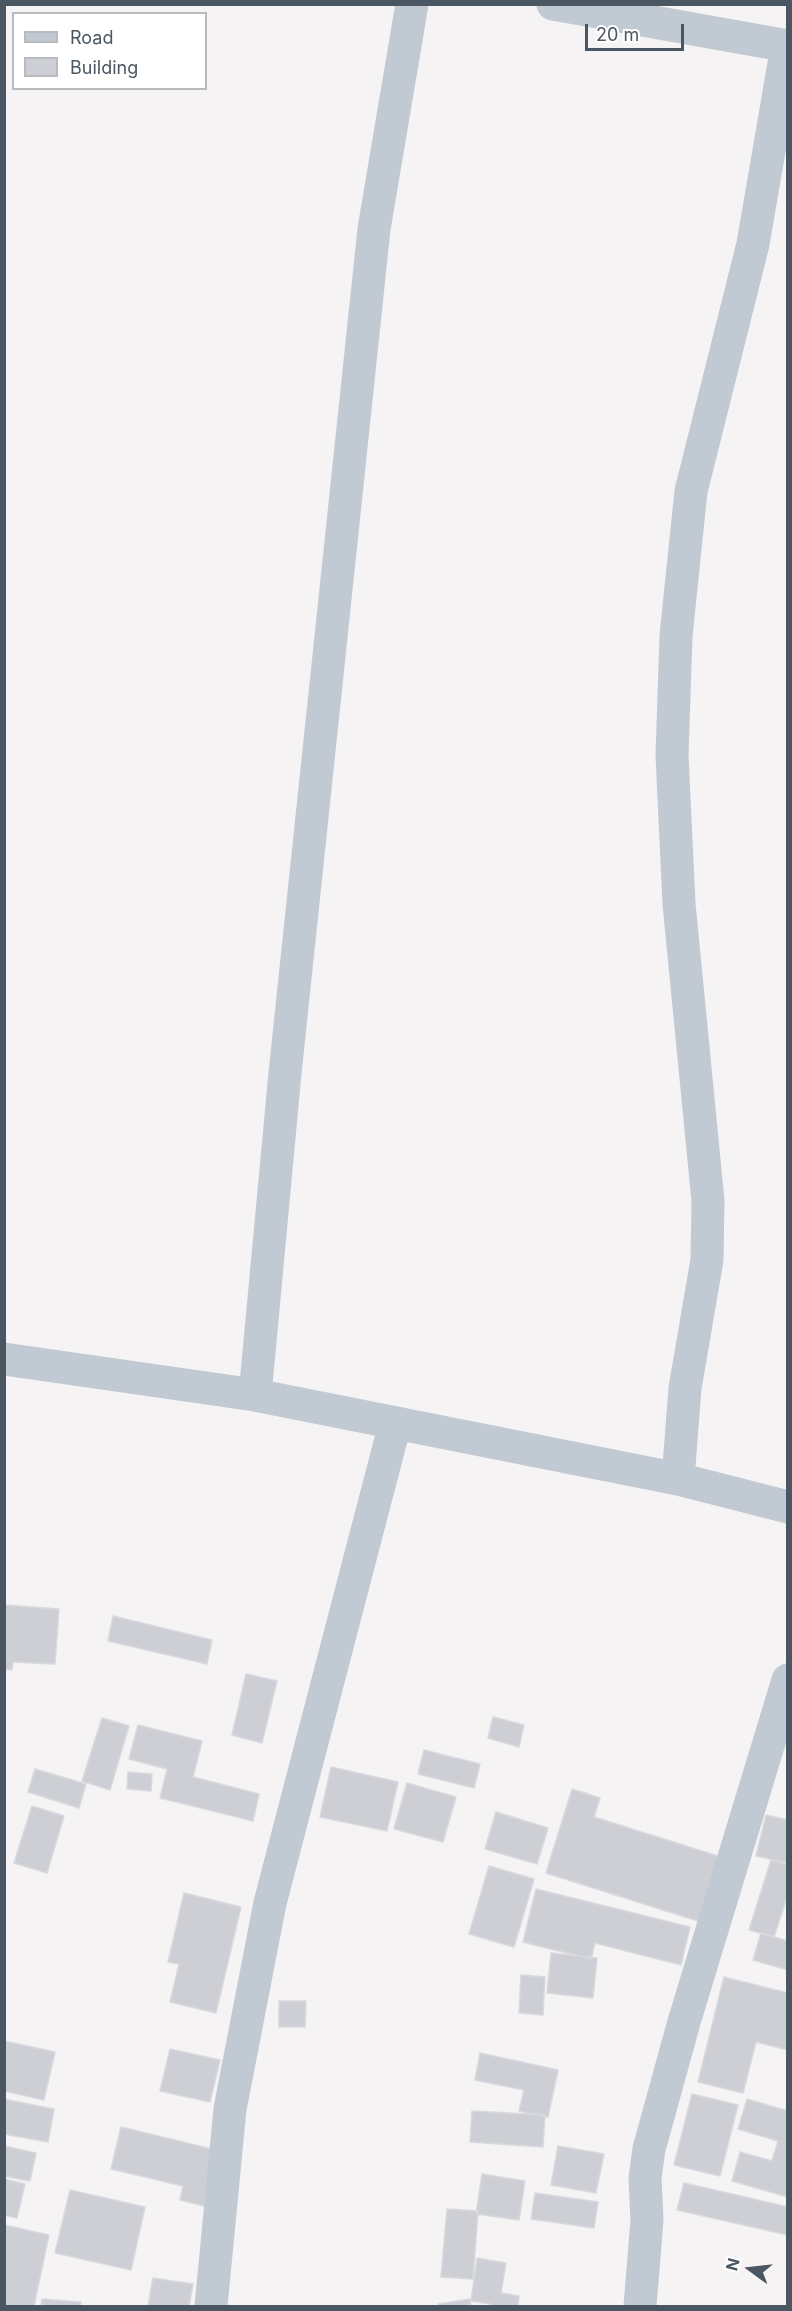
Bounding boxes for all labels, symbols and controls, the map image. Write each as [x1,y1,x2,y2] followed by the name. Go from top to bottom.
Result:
[12,12,207,90] legend
[588,12,687,50] scale bar
[596,24,639,45] text: 20 m
[70,27,113,48] text: Road
[70,57,138,78] text: Building
[720,2239,780,2299] north arrow
[721,2256,744,2273] text: N

